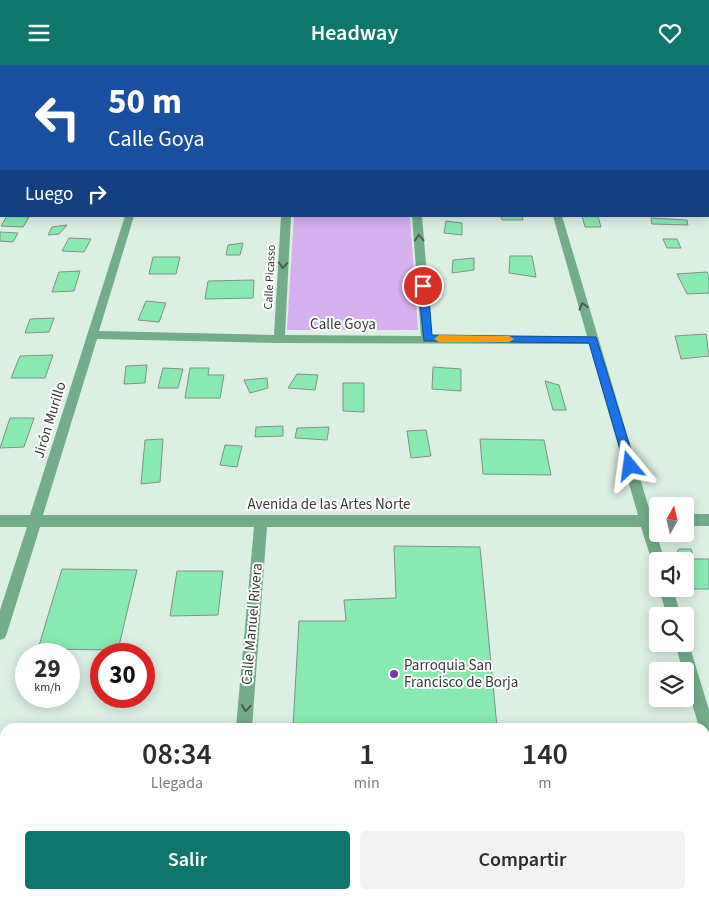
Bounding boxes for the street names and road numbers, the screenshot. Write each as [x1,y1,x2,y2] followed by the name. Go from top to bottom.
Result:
[260,244,280,310] street label: Calle Picasso
[310,314,376,335] street label: Calle Goya
[28,379,72,461] street label: Jirón Murillo
[248,494,410,515] street label: Avenida de las Artes Norte
[236,562,268,686] street label: Calle Manuel Rivera

